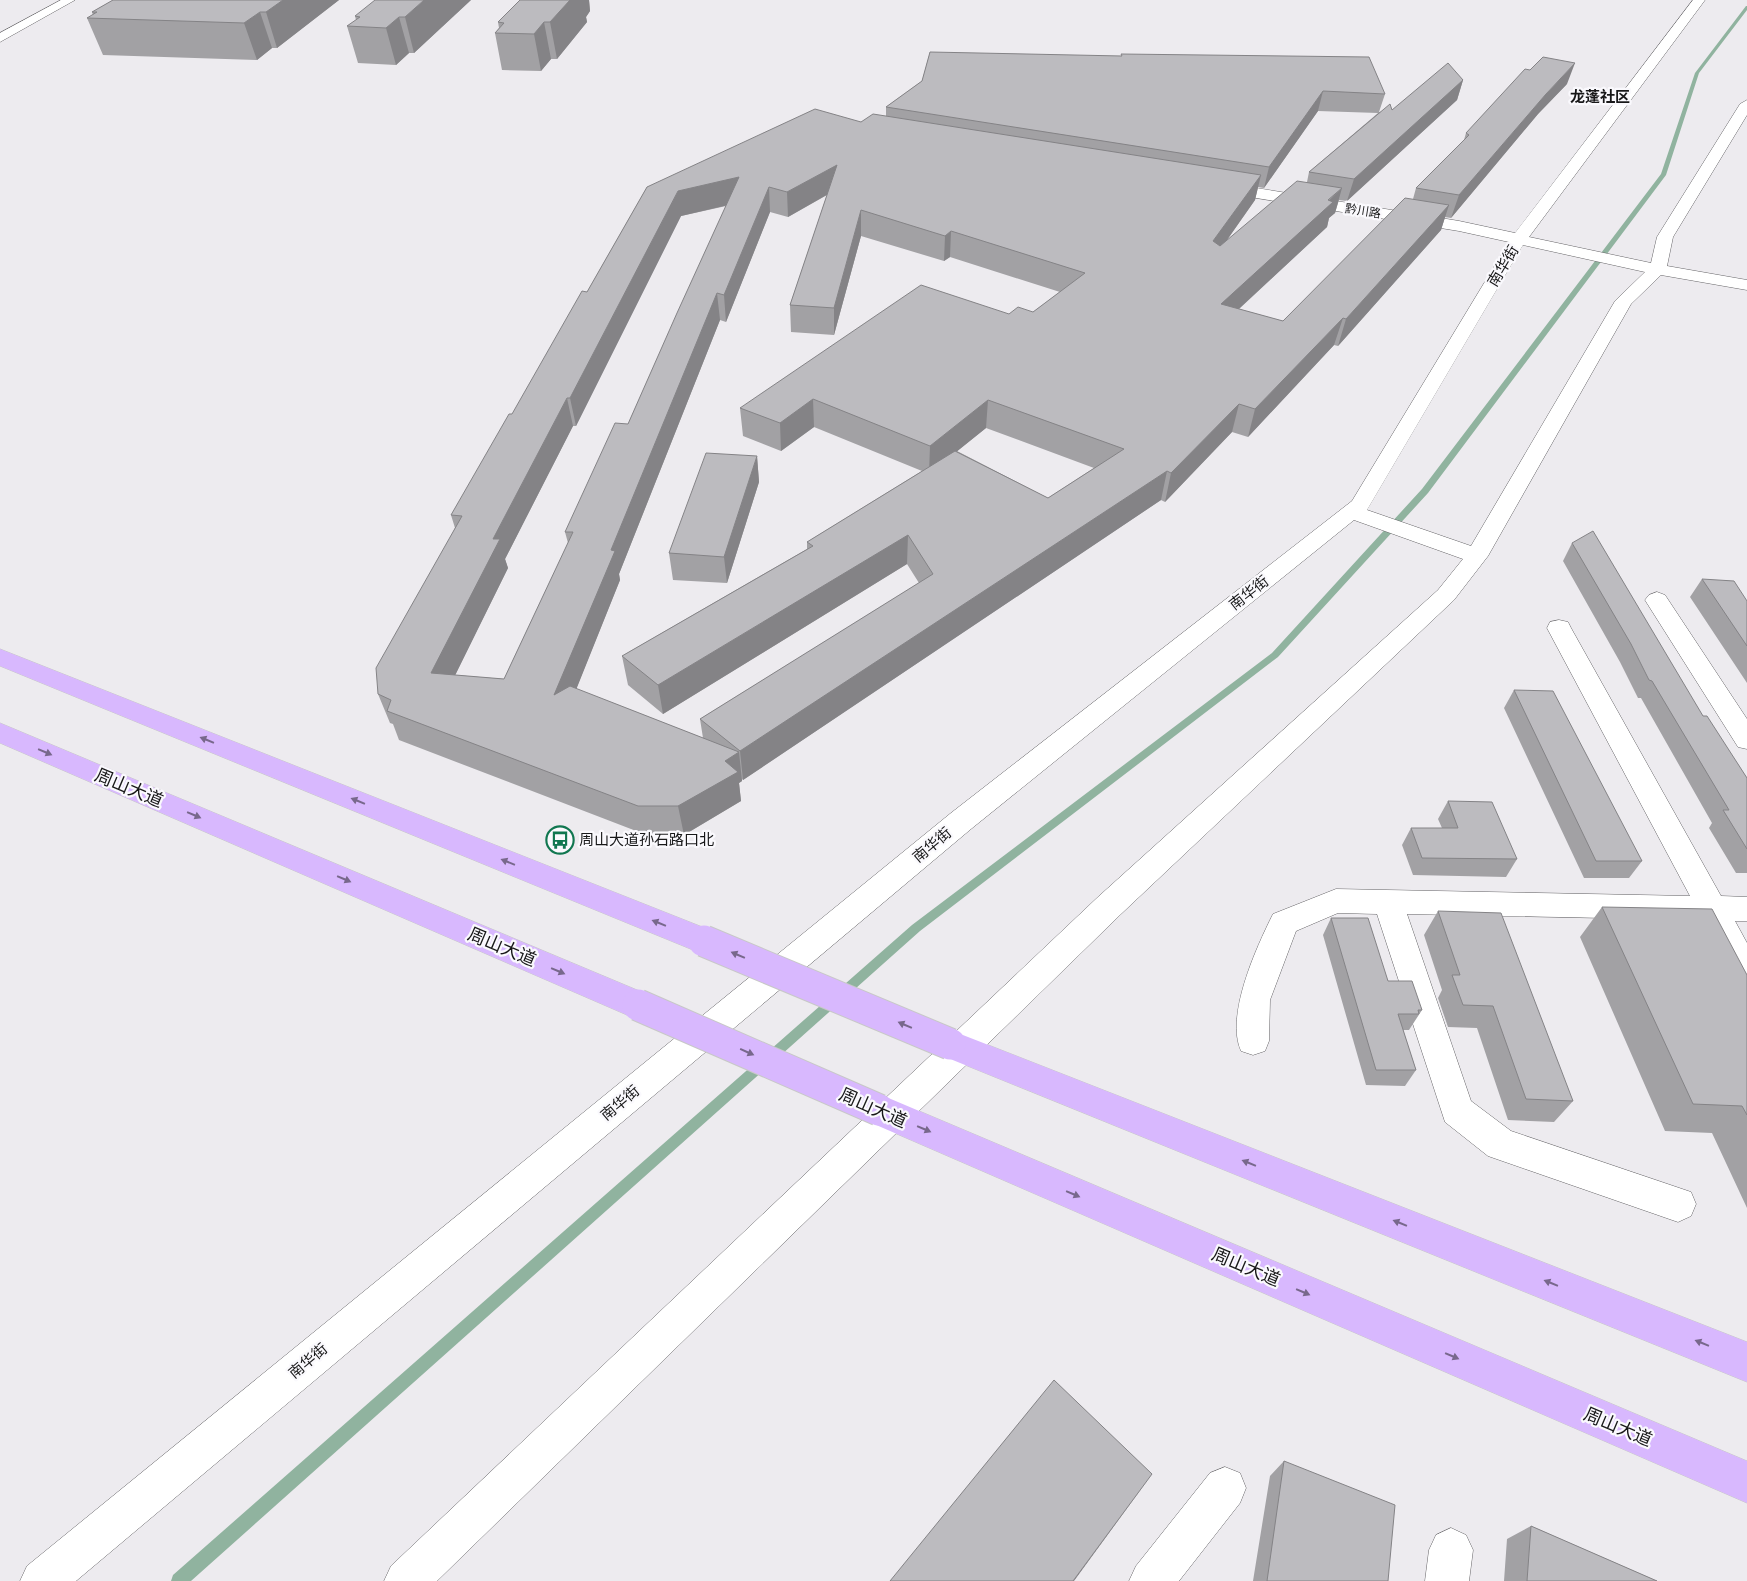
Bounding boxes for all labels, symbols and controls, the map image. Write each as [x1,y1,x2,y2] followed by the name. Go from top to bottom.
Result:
[1570,88,1630,105] district label: 龙蓬社区
[1344,201,1382,221] street label: 黔川路
[1484,242,1521,289] street label: 南华街
[1226,572,1272,613] street label: 南华街
[200,736,214,744] one-way arrow
[38,748,52,756] one-way arrow
[92,765,166,811] street label: 周山大道
[350,797,365,805] one-way arrow
[187,812,201,820] one-way arrow
[909,824,954,866] street label: 南华街
[545,825,575,855] bus stop icon: 周山大道孙石路口北
[579,831,714,848] place label: 周山大道孙石路口北
[500,858,515,866] one-way arrow
[337,876,351,884] one-way arrow
[651,919,666,927] one-way arrow
[465,924,539,970] street label: 周山大道
[731,951,746,959] one-way arrow
[550,967,565,975] one-way arrow
[897,1020,912,1028] one-way arrow
[740,1049,754,1057] one-way arrow
[597,1082,642,1124] street label: 南华街
[836,1084,910,1132] street label: 周山大道
[917,1126,931,1134] one-way arrow
[1241,1159,1256,1167] one-way arrow
[1066,1190,1080,1198] one-way arrow
[1392,1219,1407,1227] one-way arrow
[1209,1244,1283,1290] street label: 周山大道
[1544,1279,1558,1287] one-way arrow
[1296,1288,1311,1296] one-way arrow
[1695,1339,1709,1347] one-way arrow
[285,1340,330,1382] street label: 南华街
[1445,1353,1460,1360] one-way arrow
[1581,1404,1655,1450] street label: 周山大道

